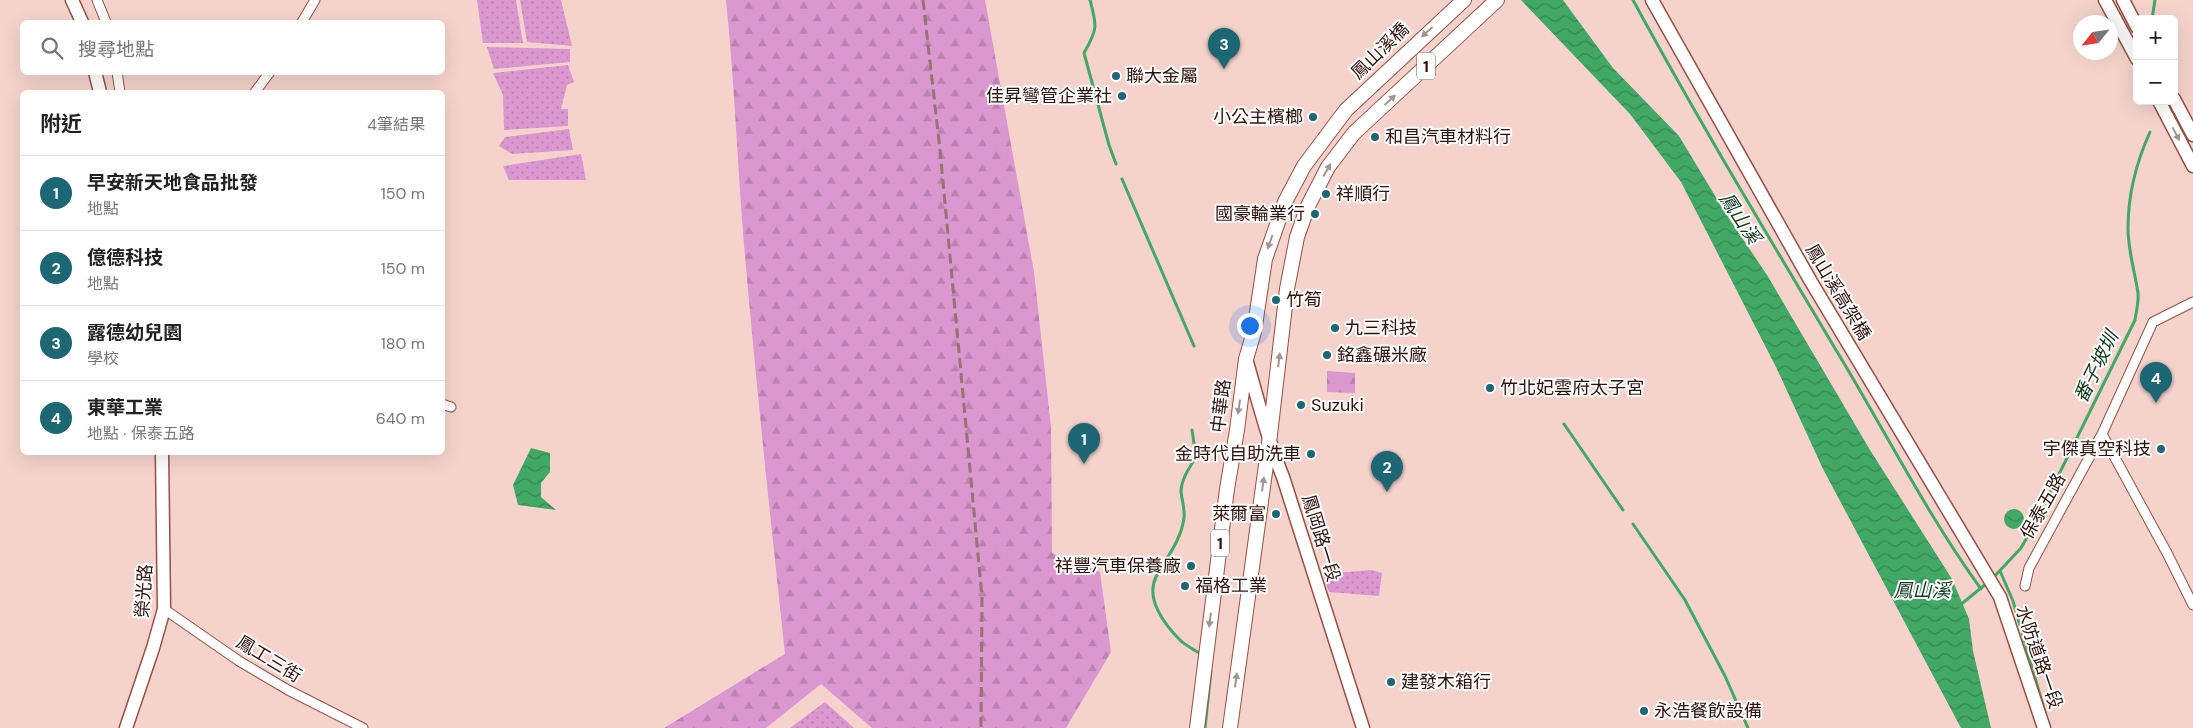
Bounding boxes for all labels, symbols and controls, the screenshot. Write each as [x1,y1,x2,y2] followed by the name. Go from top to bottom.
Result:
[2073,15,2118,60] north arrow
[2133,15,2178,105] map controls
[2133,15,2178,60] button: +
[1346,17,1414,85] street label: 鳳山溪橋
[20,20,445,75] search box
[1421,27,1434,38] one-way arrow
[1208,28,1240,69] pin: 3
[38,34,66,62] icon: search
[78,37,154,62] text: 搜尋地點
[1417,52,1435,80] road number: 1
[2133,60,2178,105] button: −
[1126,64,1198,88] place label: 聯大金屬
[1110,70,1122,82] marker: 聯大金屬
[986,84,1112,108] place label: 佳昇彎管企業社
[1116,90,1128,102] marker: 佳昇彎管企業社
[1383,94,1395,106] one-way arrow
[1213,105,1303,129] place label: 小公主檳榔
[40,110,82,138] text: 附近
[1307,111,1319,123] marker: 小公主檳榔
[367,114,425,135] text: 4筆結果
[1385,125,1511,149] place label: 和昌汽車材料行
[2172,126,2180,141] one-way arrow
[1369,131,1381,143] marker: 和昌汽車材料行
[1323,163,1331,178] one-way arrow
[87,170,258,195] text: 早安新天地食品批發
[1336,182,1390,206] place label: 祥順行
[53,183,59,204] text: 1
[381,183,425,204] text: 150 m
[1714,187,1768,251] water label: 鳳山溪
[1320,188,1332,200] marker: 祥順行
[87,198,119,219] text: 地點
[1215,202,1305,226] place label: 國豪輪業行
[1309,208,1321,220] marker: 國豪輪業行
[1266,235,1274,250] one-way arrow
[1800,240,1876,344] street label: 鳳山溪高架橋
[87,245,163,270] text: 億德科技
[51,258,61,279] text: 2
[381,258,425,279] text: 150 m
[87,273,119,294] text: 地點
[1286,288,1322,312] place label: 竹筍
[1270,294,1282,306] marker: 竹筍
[1237,313,1263,339] your location
[1345,316,1417,340] place label: 九三科技
[87,320,182,345] text: 露德幼兒園
[1329,322,1341,334] marker: 九三科技
[2068,325,2125,407] water label: 番子坡圳
[51,333,61,354] text: 3
[381,333,425,354] text: 180 m
[1337,343,1427,367] place label: 銘鑫碾米廠
[87,348,119,369] text: 學校
[1321,349,1333,361] marker: 銘鑫碾米廠
[1275,351,1283,367] one-way arrow
[2140,362,2172,403] pin: 4
[1500,376,1644,400] place label: 竹北妃雲府太子宮
[1206,378,1236,434] street label: 中華路
[1484,382,1496,394] marker: 竹北妃雲府太子宮
[1311,393,1364,417] place label: Suzuki
[87,395,163,420] text: 東華工業
[1235,399,1243,415] one-way arrow
[1295,399,1307,411] marker: Suzuki
[51,408,61,429] text: 4
[376,408,425,429] text: 640 m
[87,423,195,444] text: 地點 · 保泰五路
[1068,423,1100,464] pin: 1
[2043,437,2151,461] place label: 宇傑真空科技
[1175,442,1301,466] place label: 金時代自助洗車
[2155,443,2167,455] marker: 宇傑真空科技
[1305,448,1317,460] marker: 金時代自助洗車
[1371,451,1403,492] pin: 2
[2015,469,2071,543] street label: 保泰五路
[1259,476,1267,492] one-way arrow
[1296,491,1346,585] street label: 鳳岡路一段
[1212,502,1266,526] place label: 萊爾富
[1270,508,1282,520] marker: 萊爾富
[1211,530,1229,556] road number: 1
[1055,554,1181,578] place label: 祥豐汽車保養廠
[1185,560,1197,572] marker: 祥豐汽車保養廠
[130,563,158,619] street label: 榮光路
[1195,574,1267,598] place label: 福格工業
[1893,578,1953,603] water label: 鳳山溪
[1179,580,1191,592] marker: 福格工業
[2010,602,2068,712] street label: 水防道路一段
[1206,612,1214,628] one-way arrow
[232,630,306,688] street label: 鳳工三街
[1401,670,1491,694] place label: 建發木箱行
[1233,671,1241,687] one-way arrow
[1385,676,1397,688] marker: 建發木箱行
[1654,699,1762,723] place label: 永浩餐飲設備
[1638,705,1650,717] marker: 永浩餐飲設備

